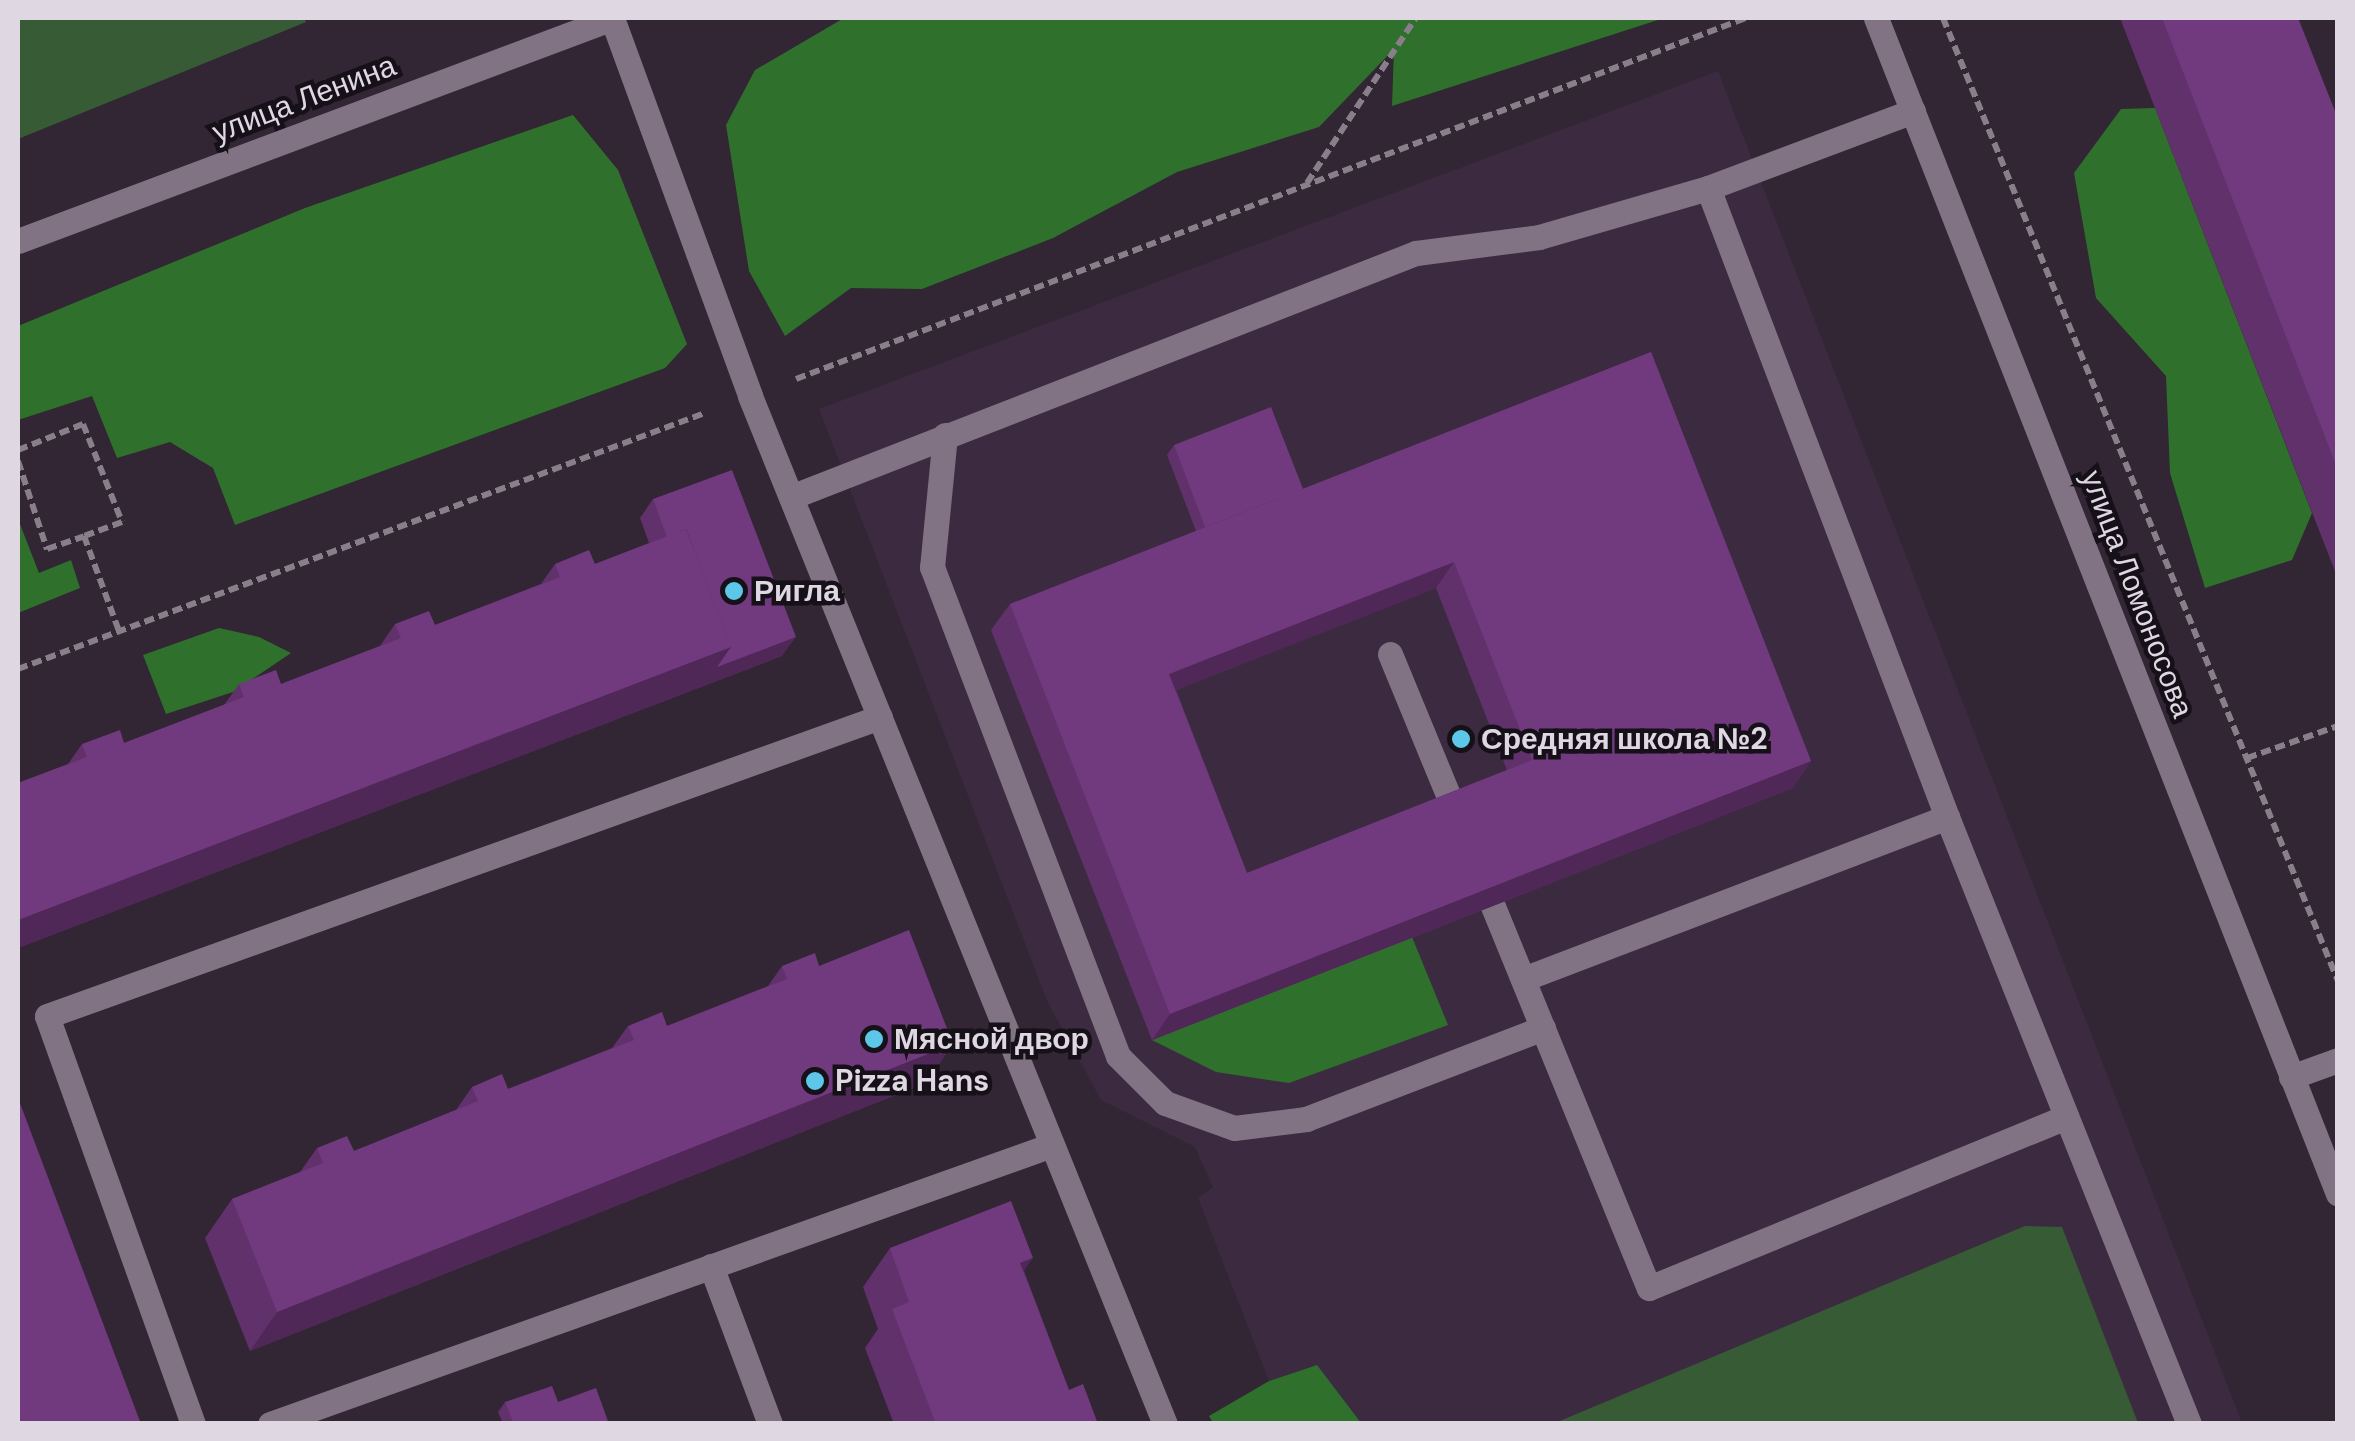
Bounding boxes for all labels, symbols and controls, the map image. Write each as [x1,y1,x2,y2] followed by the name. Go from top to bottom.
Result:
[207,48,401,150] street label: улица Ленина
[2073,465,2201,723] street label: улица Ломоносова
[754,573,840,609] place label: Ригла
[723,580,745,602] marker: Ригла
[1481,721,1768,757] place label: Средняя школа №2
[1450,728,1472,750] marker: Средняя школа №2
[894,1021,1089,1057] place label: Мясной двор
[863,1028,885,1050] marker: Мясной двор
[835,1063,989,1099] place label: Pizza Hans
[804,1070,826,1092] marker: Pizza Hans

